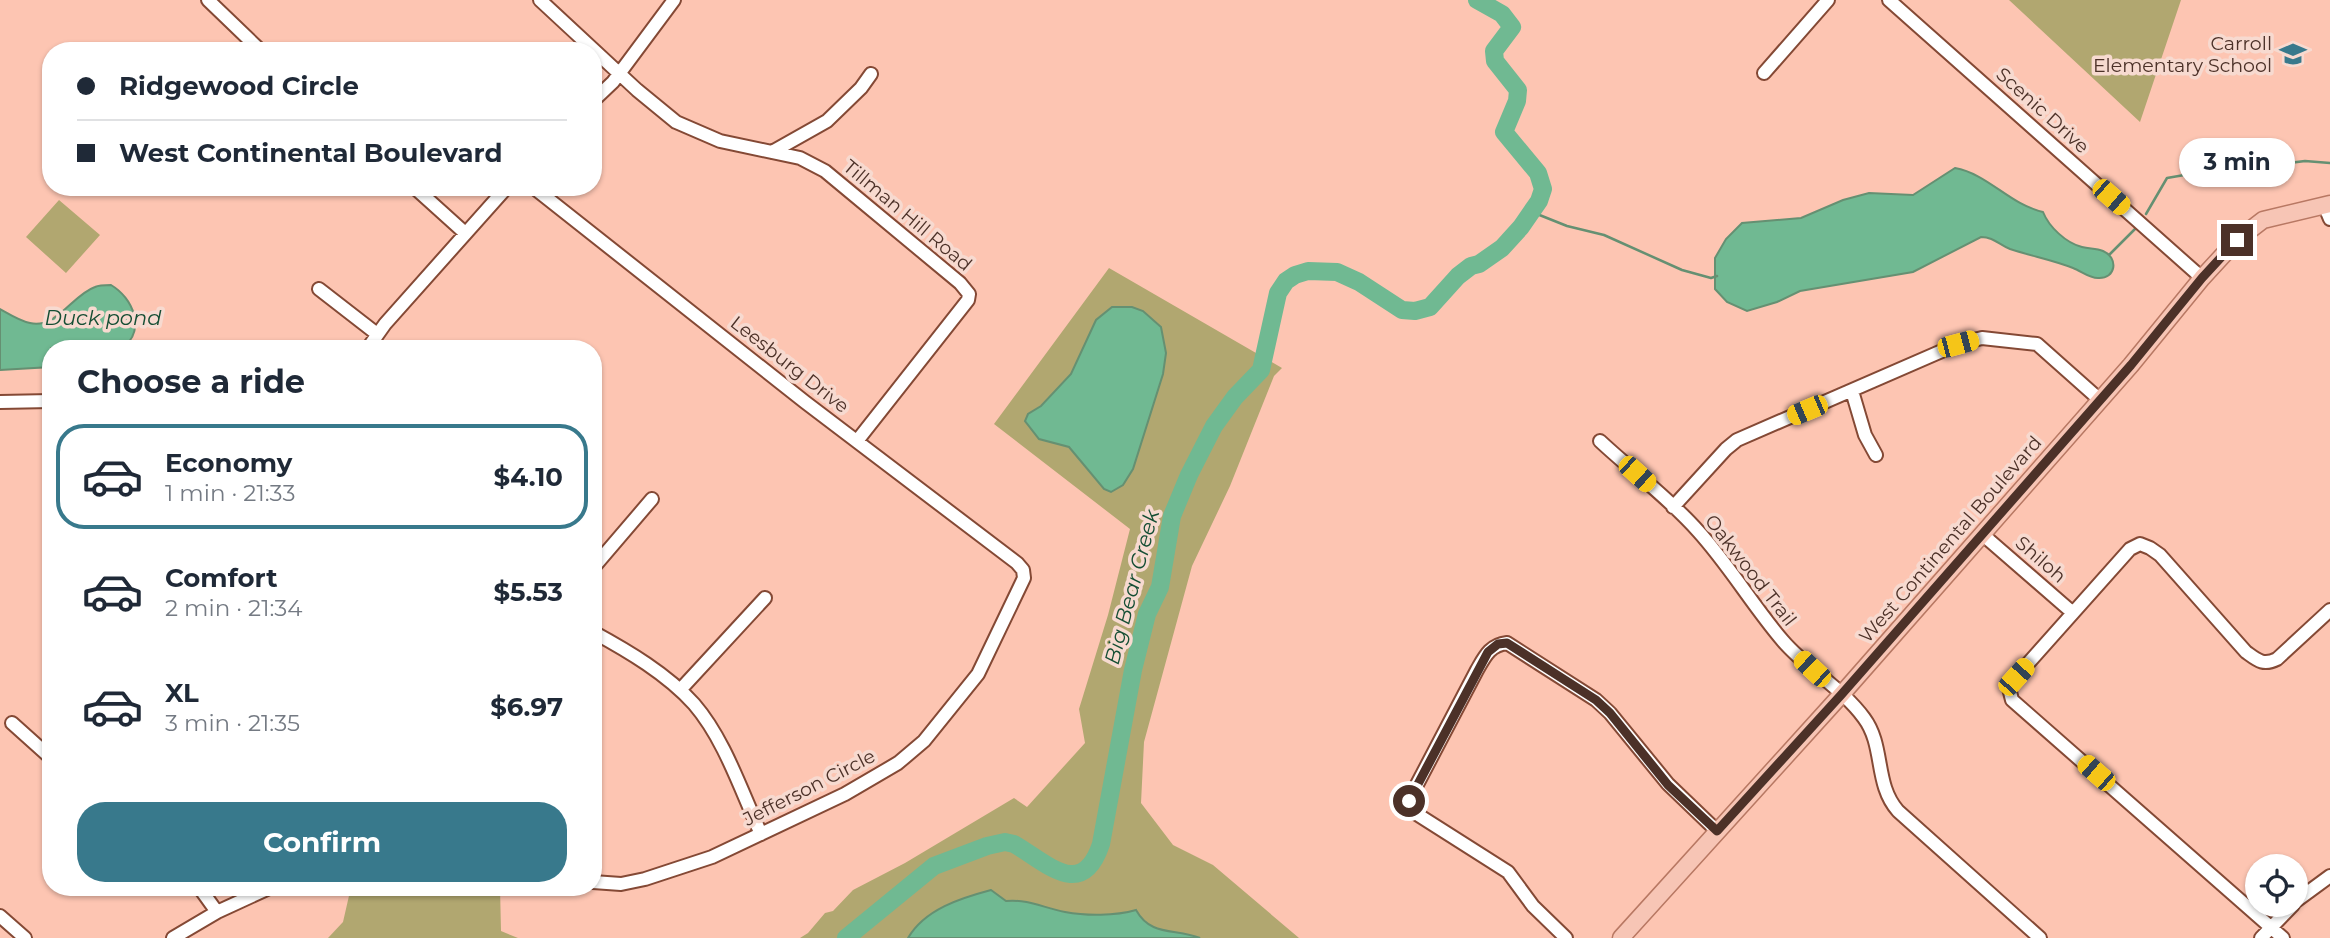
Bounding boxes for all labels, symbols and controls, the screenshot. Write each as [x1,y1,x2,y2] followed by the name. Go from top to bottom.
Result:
[2093,32,2272,77] place label: Carroll Elementary School
[2278,39,2308,69] school or university icon: Carroll Elementary School
[1991,63,2094,158] street label: Scenic Drive
[119,70,359,102] text: Ridgewood Circle
[119,137,502,169] text: West Continental Boulevard
[2179,138,2295,188] callout: 3 min
[2203,148,2271,176] text: 3 min
[839,155,977,276] street label: Tillman Hill Road
[2089,175,2134,219] car
[2221,224,2253,256] route end
[45,305,162,330] water label: Duck pond
[726,311,854,418] street label: Leesburg Drive
[1935,328,1982,360] car
[77,362,305,401] text: Choose a ride
[1784,392,1831,428] car
[1854,431,2047,648] street label: West Continental Boulevard
[81,445,144,508] icon: car
[165,447,292,479] text: Economy
[1615,452,1660,496] car
[493,461,563,493] text: $4.10
[165,479,295,507] text: 1 min · 21:33
[1099,505,1165,667] water label: Big Bear Creek
[1700,510,1801,631] street label: Oakwood Trail
[2011,531,2071,588] street label: Shiloh
[81,560,144,623] icon: car
[165,562,277,594] text: Comfort
[493,576,563,608] text: $5.53
[165,594,303,622] text: 2 min · 21:34
[1790,647,1835,691] car
[1995,654,2038,700] car
[81,675,144,738] icon: car
[165,677,199,709] text: XL
[490,691,563,723] text: $6.97
[165,709,300,737] text: 3 min · 21:35
[739,744,879,831] street label: Jefferson Circle
[2074,751,2119,795] car
[1393,785,1425,817] route start
[77,802,567,882] button: Confirm
[2245,854,2308,917] map controls
[2245,854,2308,917] button: locate

